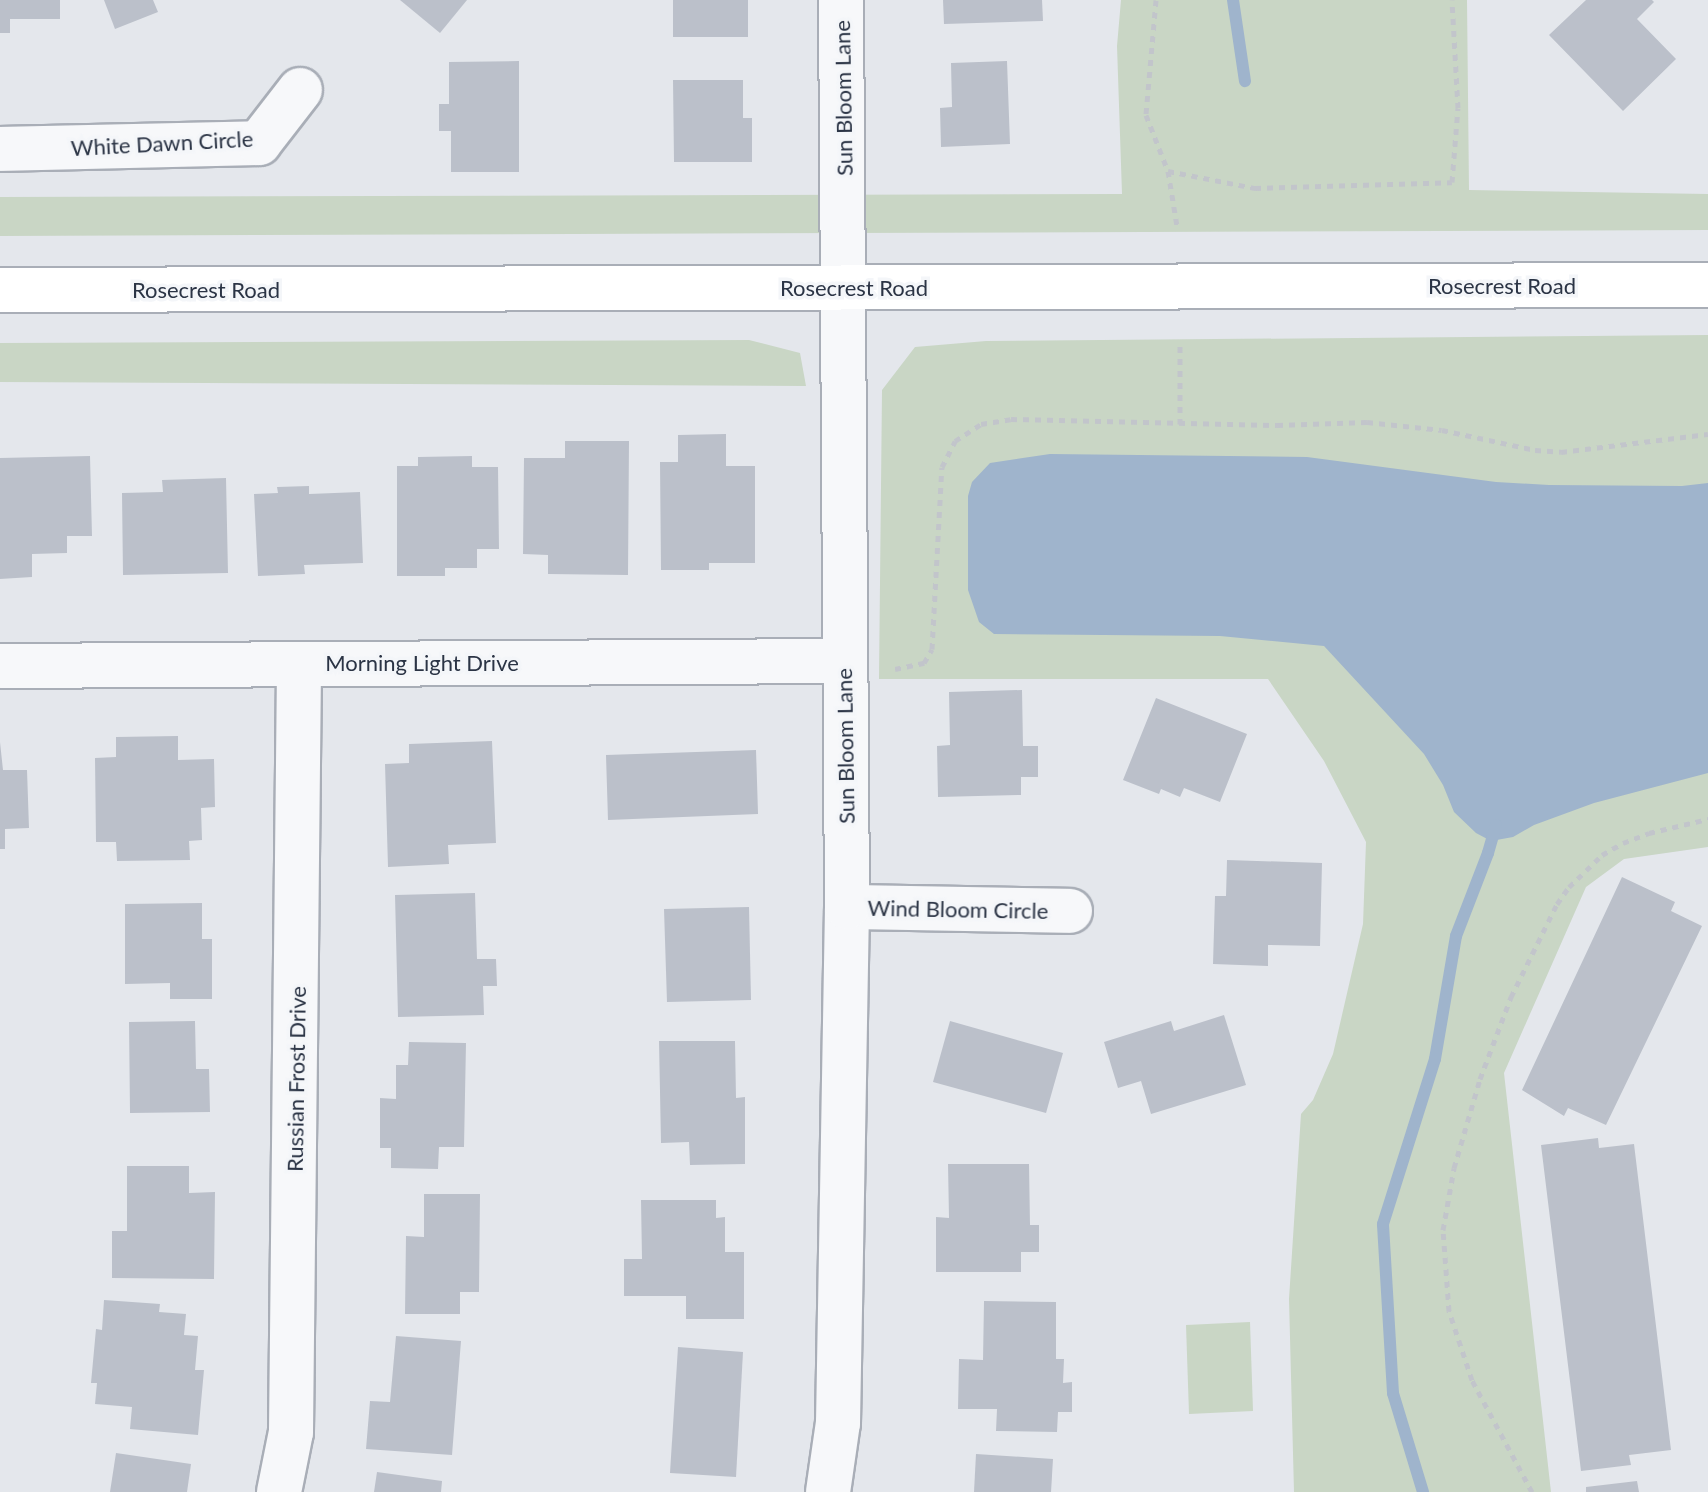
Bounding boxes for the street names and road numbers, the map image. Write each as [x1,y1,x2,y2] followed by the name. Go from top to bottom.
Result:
[828,20,858,176] street label: Sun Bloom Lane
[70,125,254,161] street label: White Dawn Circle
[1428,273,1576,299] street label: Rosecrest Road
[780,275,928,301] street label: Rosecrest Road
[132,277,280,303] street label: Rosecrest Road
[325,650,519,676] street label: Morning Light Drive
[830,668,860,824] street label: Sun Bloom Lane
[867,894,1049,924] street label: Wind Bloom Circle
[281,986,311,1172] street label: Russian Frost Drive

